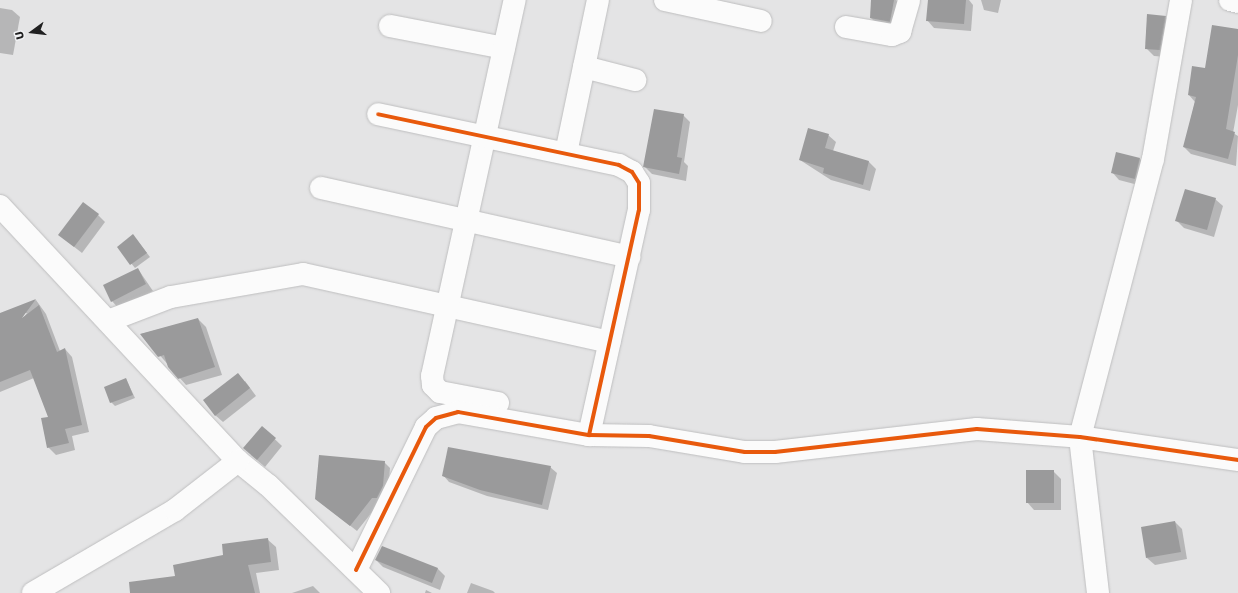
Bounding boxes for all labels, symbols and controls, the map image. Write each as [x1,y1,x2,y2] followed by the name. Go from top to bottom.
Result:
[12,12,52,52] north arrow
[13,30,27,41] text: U

